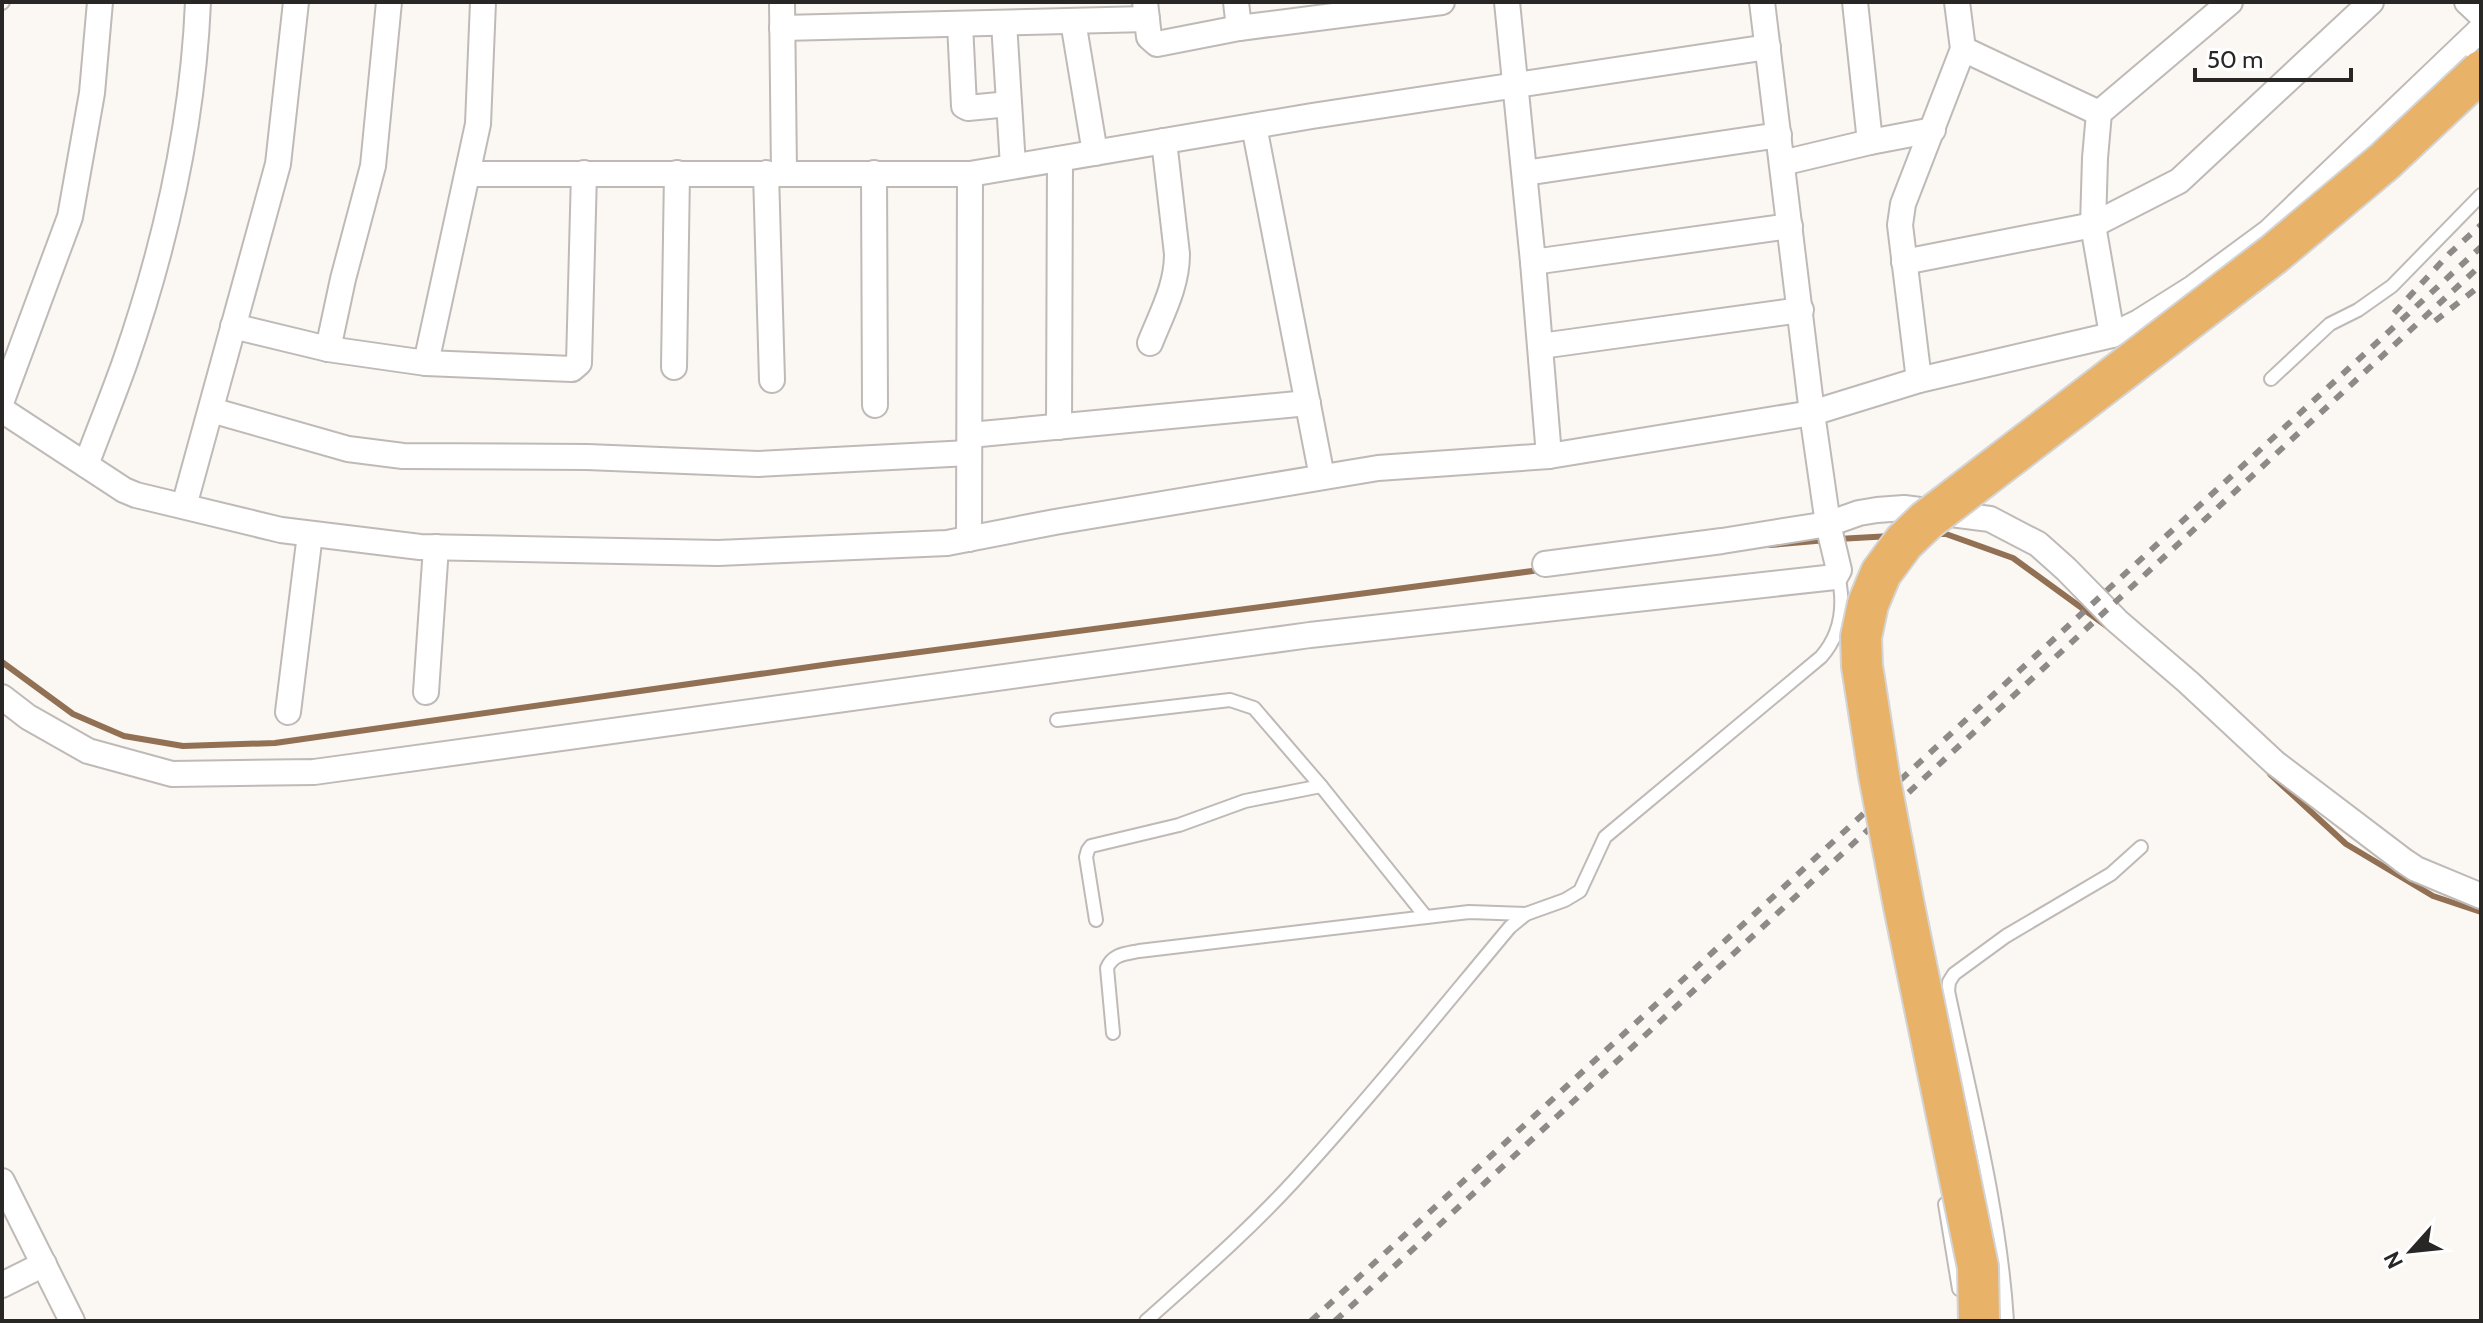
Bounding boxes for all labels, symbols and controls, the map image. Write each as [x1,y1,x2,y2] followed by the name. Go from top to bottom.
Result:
[2195,32,2351,82] scale bar
[2207,45,2263,74] text: 50 m
[2371,1211,2451,1291] north arrow
[2378,1247,2409,1273] text: N

